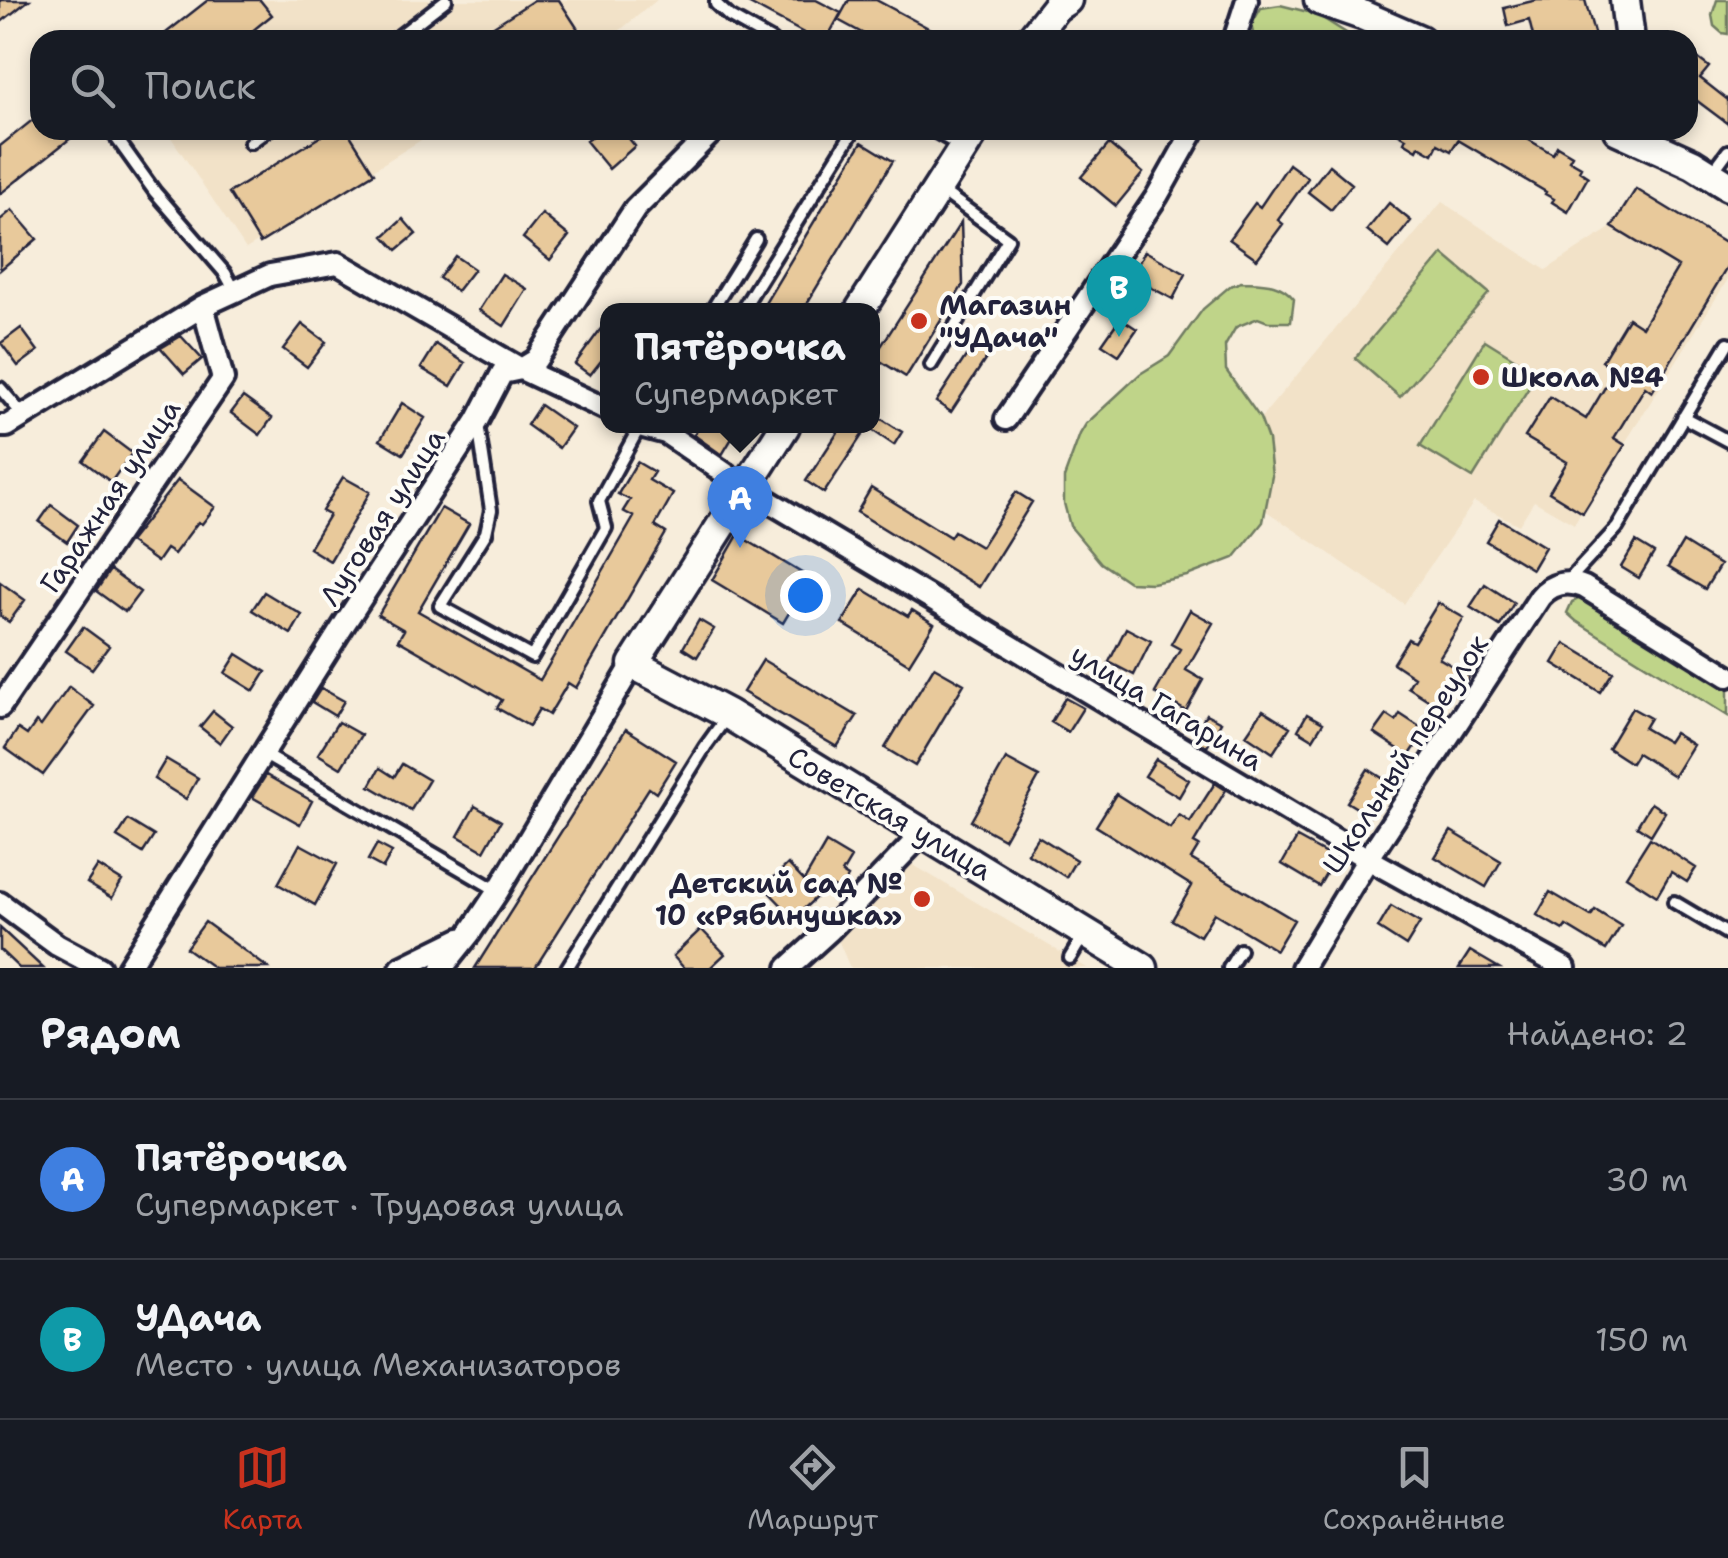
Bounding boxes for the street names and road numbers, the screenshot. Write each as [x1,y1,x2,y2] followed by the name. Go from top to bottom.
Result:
[31,392,189,600] street label: Гаражная улица
[311,421,453,613] street label: Луговая улица
[1313,627,1497,881] street label: Школьный переулок
[1064,635,1270,779] street label: улица Гагарина
[781,737,999,889] street label: Советская улица

